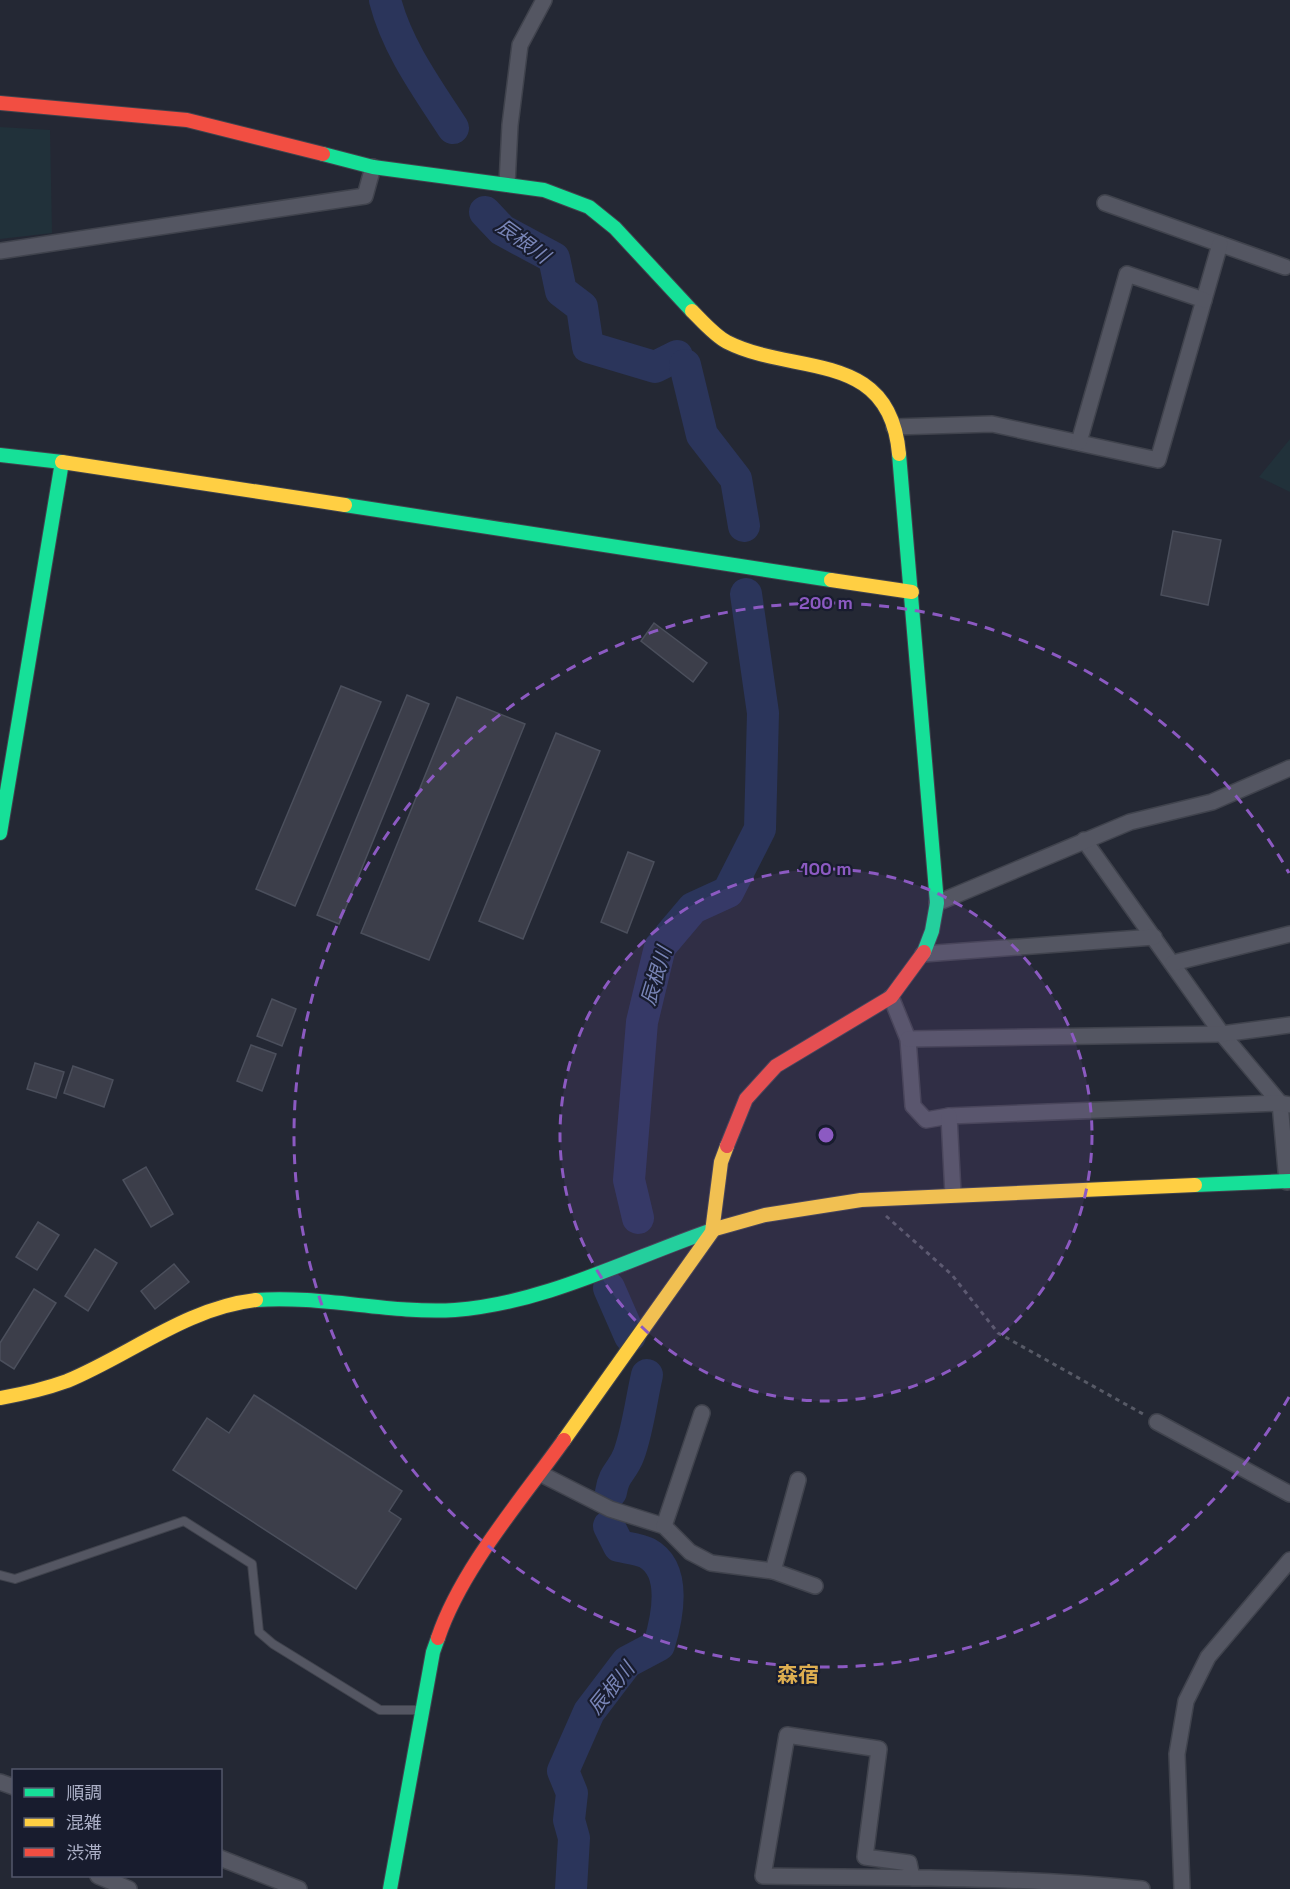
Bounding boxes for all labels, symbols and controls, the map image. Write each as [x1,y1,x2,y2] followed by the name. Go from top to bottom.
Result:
[491,213,557,270] water label: 辰根川
[799,591,853,614] text: 200 m
[800,857,852,880] text: 100 m
[635,942,678,1008] water label: 辰根川
[816,1125,836,1145] centre of rings
[582,1655,641,1719] water label: 辰根川
[777,1661,819,1688] district label: 森宿
[12,1769,222,1877] legend
[66,1781,102,1804] text: 順調
[66,1811,102,1834] text: 混雑
[66,1841,102,1864] text: 渋滞

